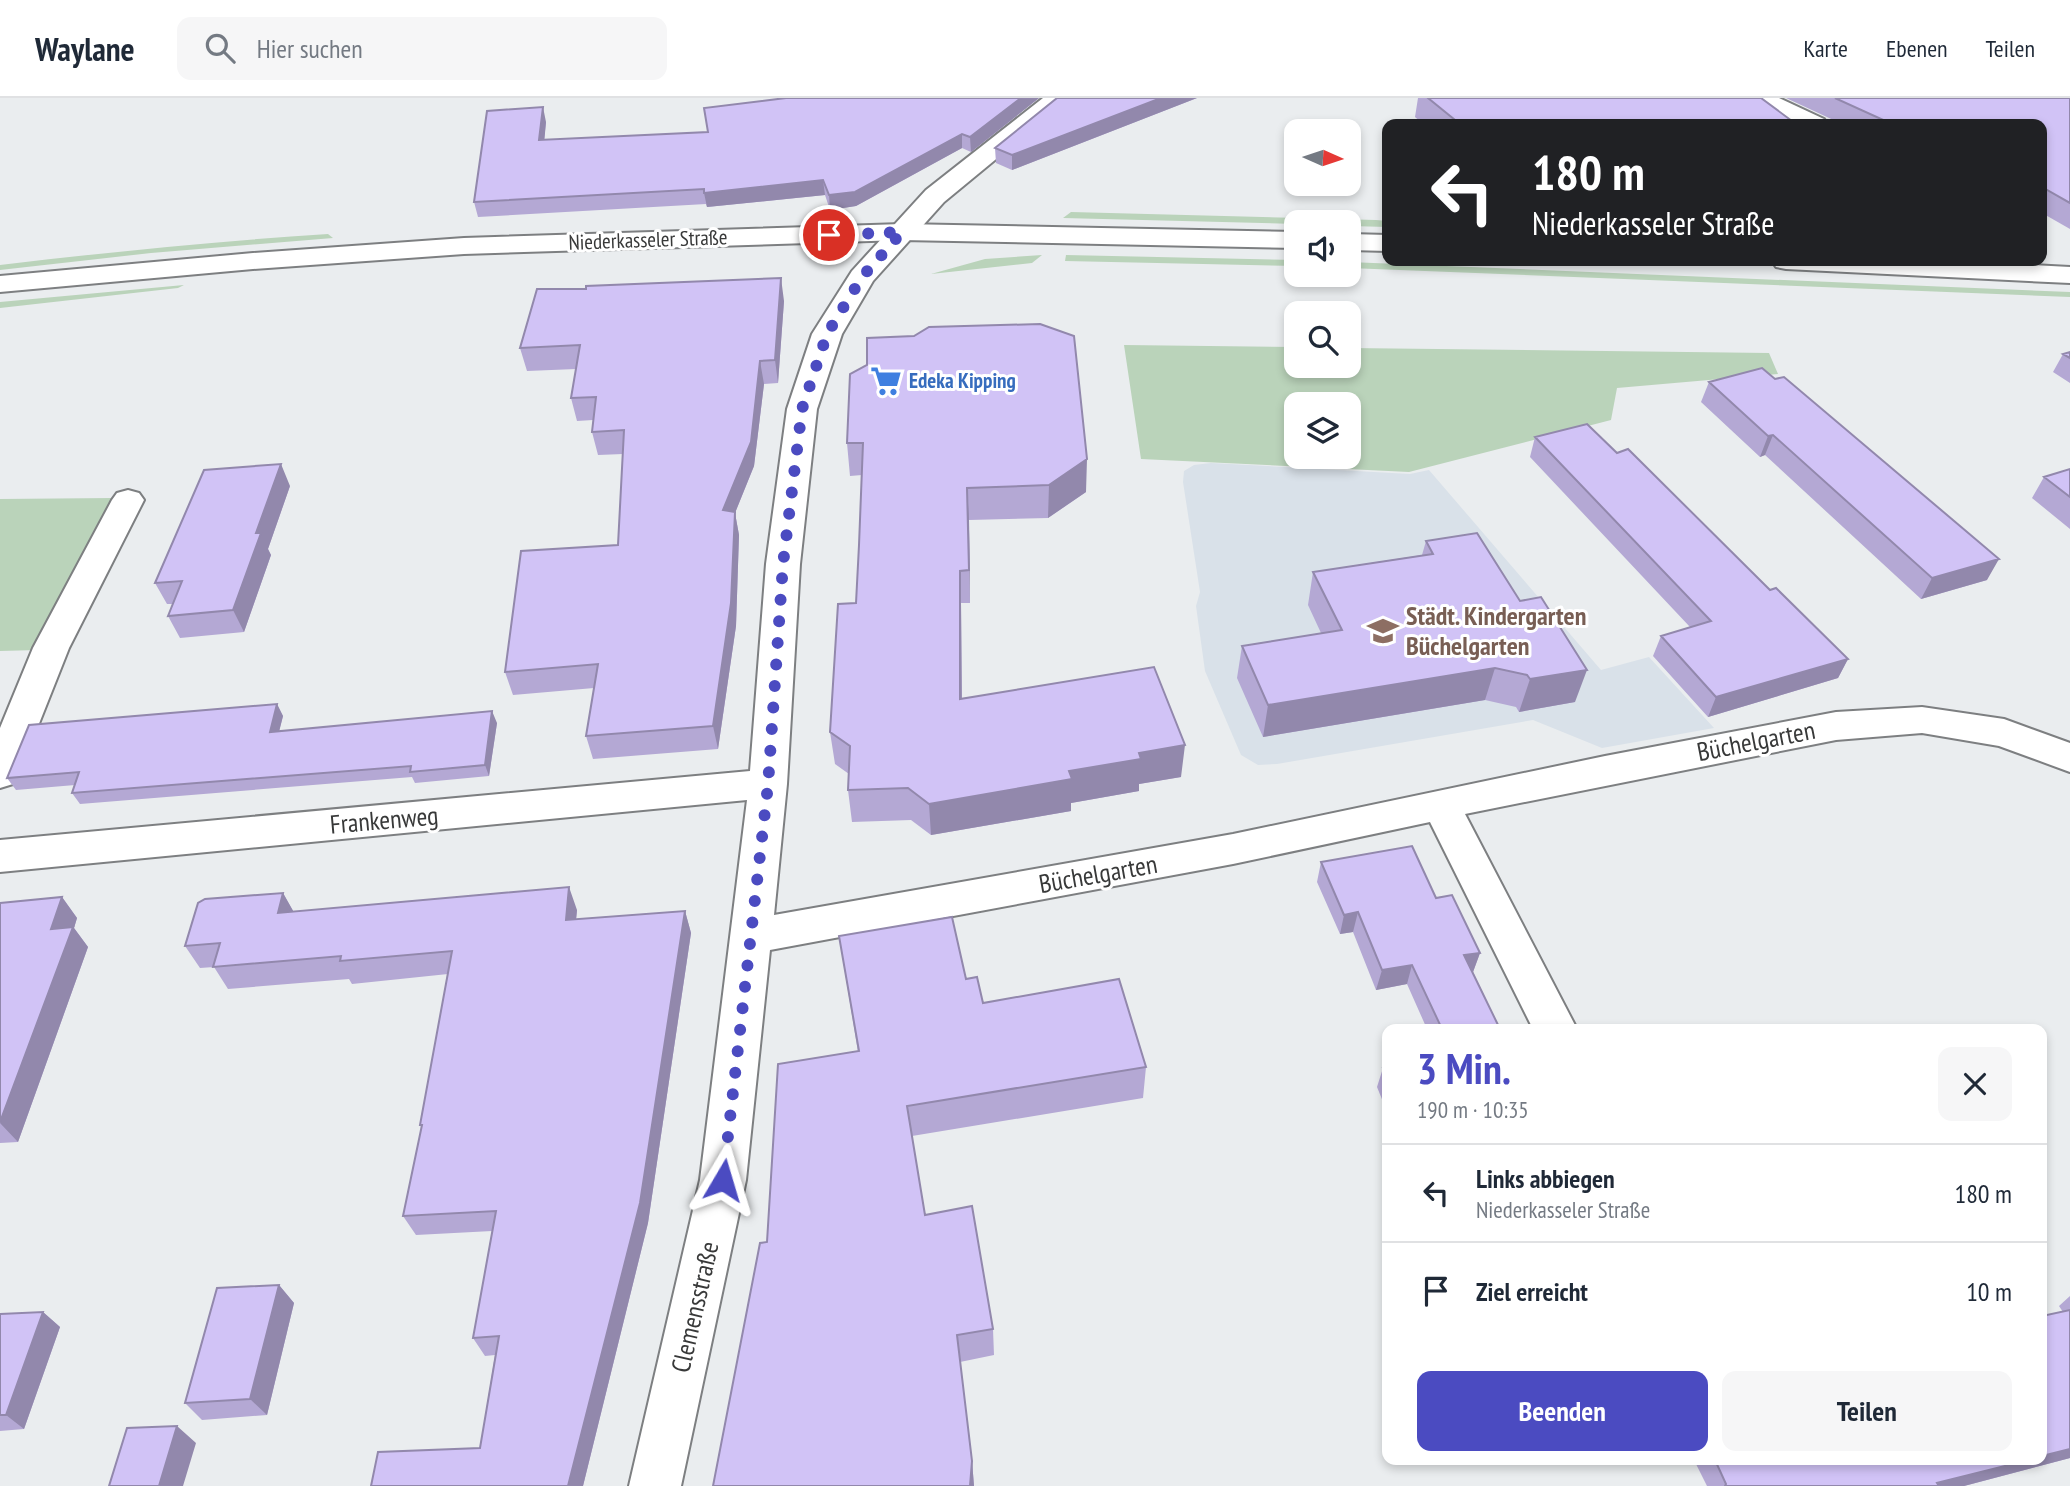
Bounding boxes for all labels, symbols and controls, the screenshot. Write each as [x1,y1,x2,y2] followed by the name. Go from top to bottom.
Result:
[177,17,667,80] search box
[35,27,135,70] text: Waylane
[201,29,239,67] icon: search
[257,32,363,65] text: Hier suchen
[1804,33,1848,64] text: Karte
[1886,33,1948,64] text: Ebenen
[1986,33,2035,64] text: Teilen
[1284,119,1362,196] north arrow
[1284,119,1361,469] map controls
[1532,140,1645,204] text: 180 m
[1417,147,1508,238] icon: left
[1532,202,1774,244] text: Niederkasseler Straße
[799,205,859,265] pin
[1284,210,1361,287] button: sound
[810,216,848,254] icon: arrive
[568,223,728,256] street label: Niederkasseler Straße
[1284,301,1361,378] button: search
[869,364,903,398] supermarket icon: Edeka Kipping
[909,367,1016,394] place label: Edeka Kipping
[1284,392,1361,469] button: layers
[1406,599,1586,662] place label: Städt. Kindergarten Büchelgarten
[1366,614,1400,648] school or university icon: Städt. Kindergarten Büchelgarten
[1694,713,1818,768] street label: Büchelgarten
[328,798,439,841] street label: Frankenweg
[1036,847,1160,900] street label: Büchelgarten
[1417,1041,1511,1096] text: 3 Min.
[1938,1047,2012,1121] button: close
[1417,1095,1529,1124] text: 190 m · 10:35
[686,1143,760,1217] position arrow
[1476,1162,1615,1195] text: Links abbiegen
[1417,1174,1455,1212] icon: left
[1954,1177,2012,1210] text: 180 m
[1476,1195,1650,1224] text: Niederkasseler Straße
[663,1238,726,1376] street label: Clemensstraße
[1417,1272,1455,1310] icon: arrive
[1476,1275,1588,1308] text: Ziel erreicht
[1966,1275,2012,1308] text: 10 m
[1417,1371,1708,1451] button: Beenden
[1722,1371,2012,1451] button: Teilen

